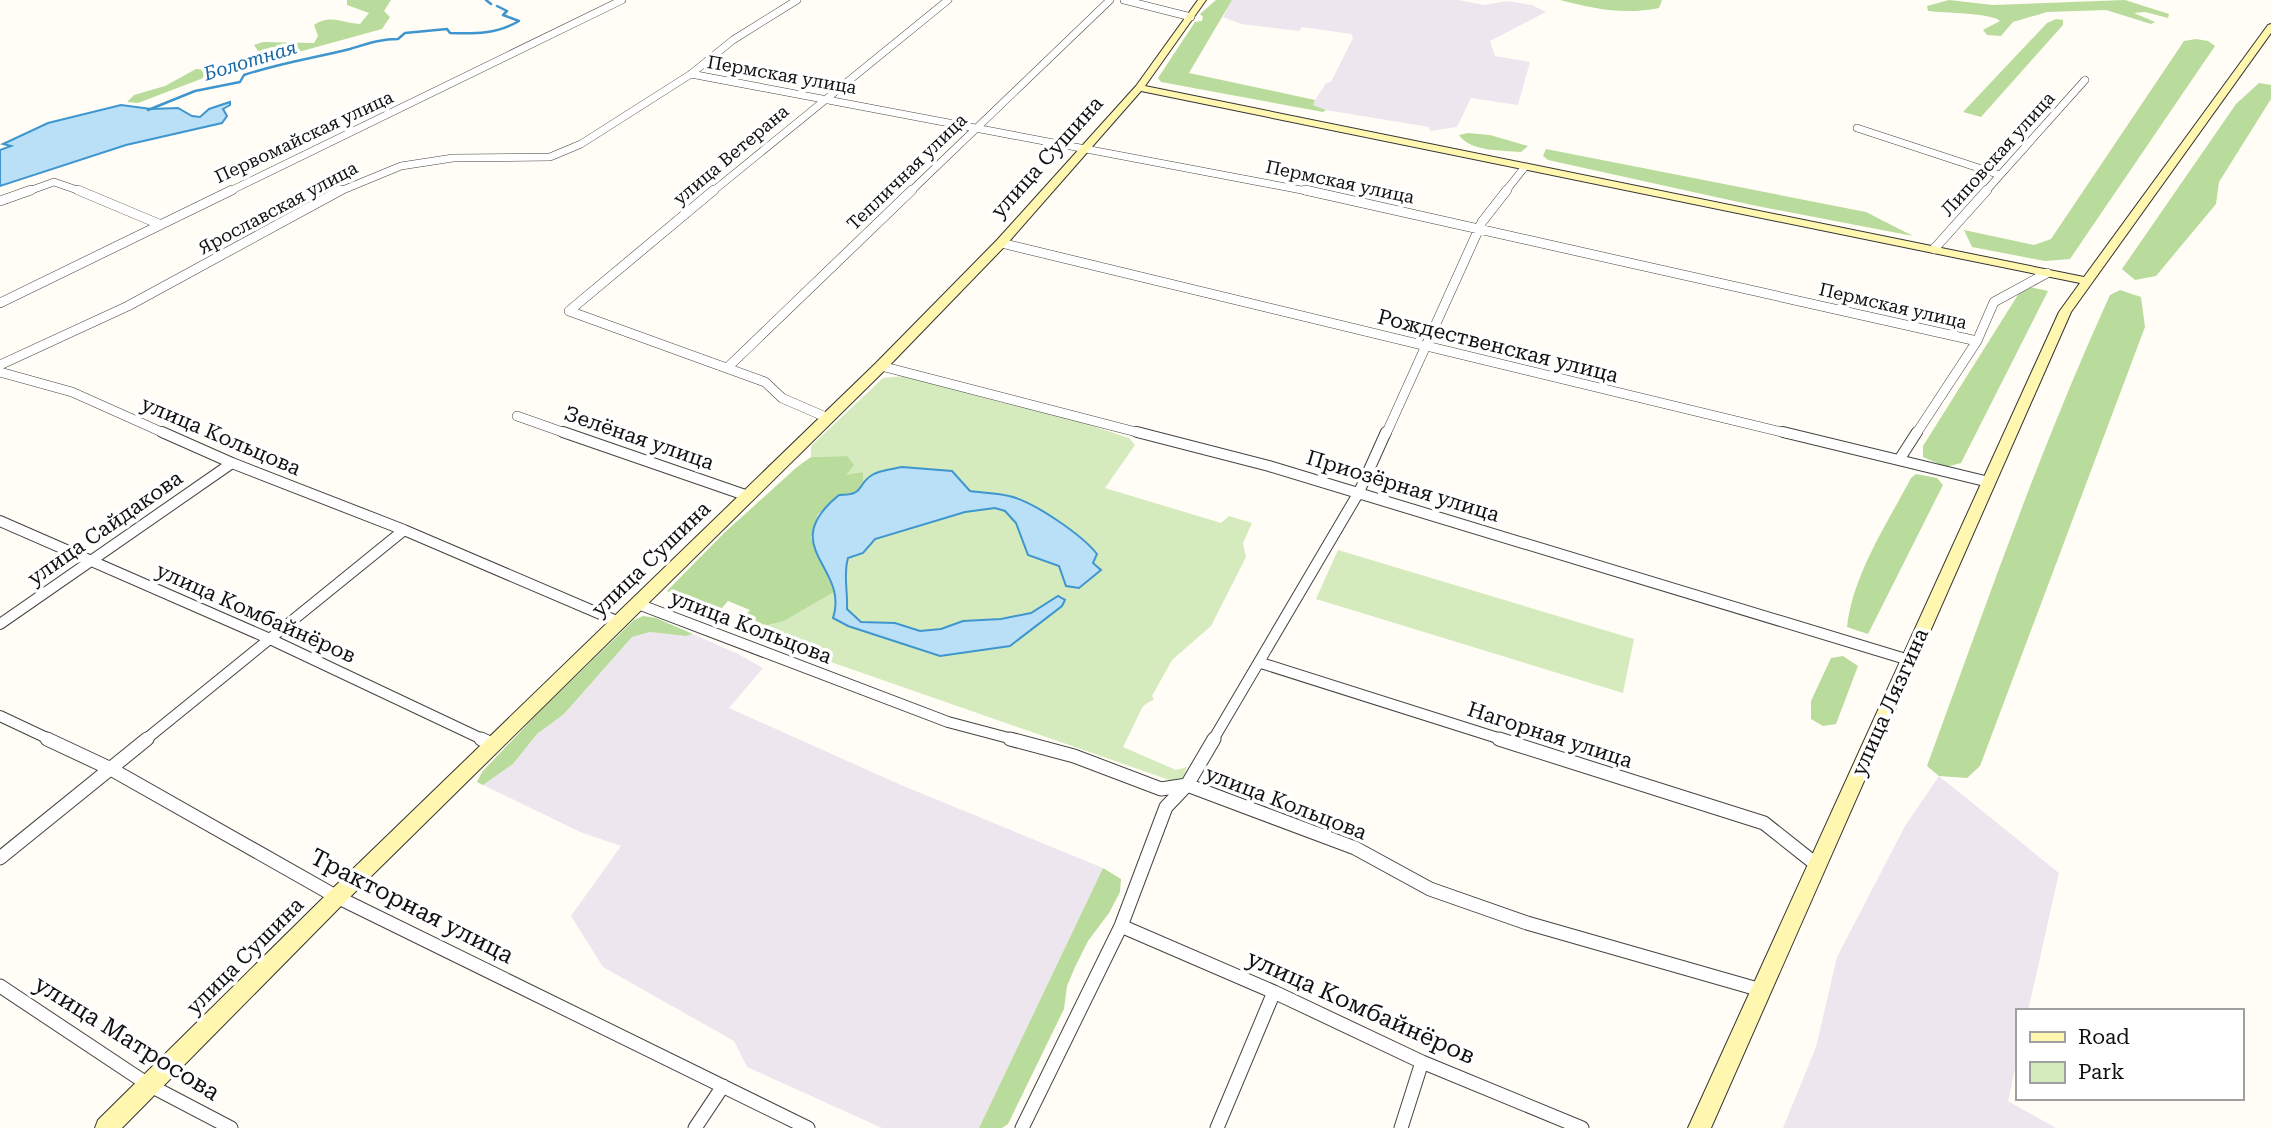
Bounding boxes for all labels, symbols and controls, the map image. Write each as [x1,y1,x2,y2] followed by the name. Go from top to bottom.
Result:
[200,35,299,86] water label: Болотная
[706,51,859,98] street label: Пермская улица
[211,86,397,187] street label: Первомайская улица
[1936,87,2059,220] street label: Липовская улица
[986,91,1108,223] street label: улица Сушина
[669,100,793,209] street label: улица Ветерана
[842,109,971,234] street label: Тепличная улица
[1264,156,1416,208] street label: Пермская улица
[195,157,361,258] street label: Ярославская улица
[1817,278,1969,333] street label: Пермская улица
[1375,304,1621,388] street label: Рождественская улица
[138,392,305,481] street label: улица Кольцова
[561,401,718,475] street label: Зелёная улица
[1304,445,1503,527] street label: Приозёрная улица
[23,465,187,590] street label: улица Сайдакова
[587,496,716,622] street label: улица Сушина
[152,558,360,668] street label: улица Комбайнёров
[667,585,836,669] street label: улица Кольцова
[1847,624,1934,779] street label: улица Лязгина
[1464,697,1636,773] street label: Нагорная улица
[1202,761,1371,845] street label: улица Кольцова
[306,843,518,969] street label: Тракторная улица
[182,892,309,1019] street label: улица Сушина
[1243,944,1479,1070] street label: улица Комбайнёров
[29,970,225,1106] street label: улица Матросова
[2016,1009,2243,1100] legend
[2078,1025,2130,1049] text: Road
[2078,1060,2124,1084] text: Park

